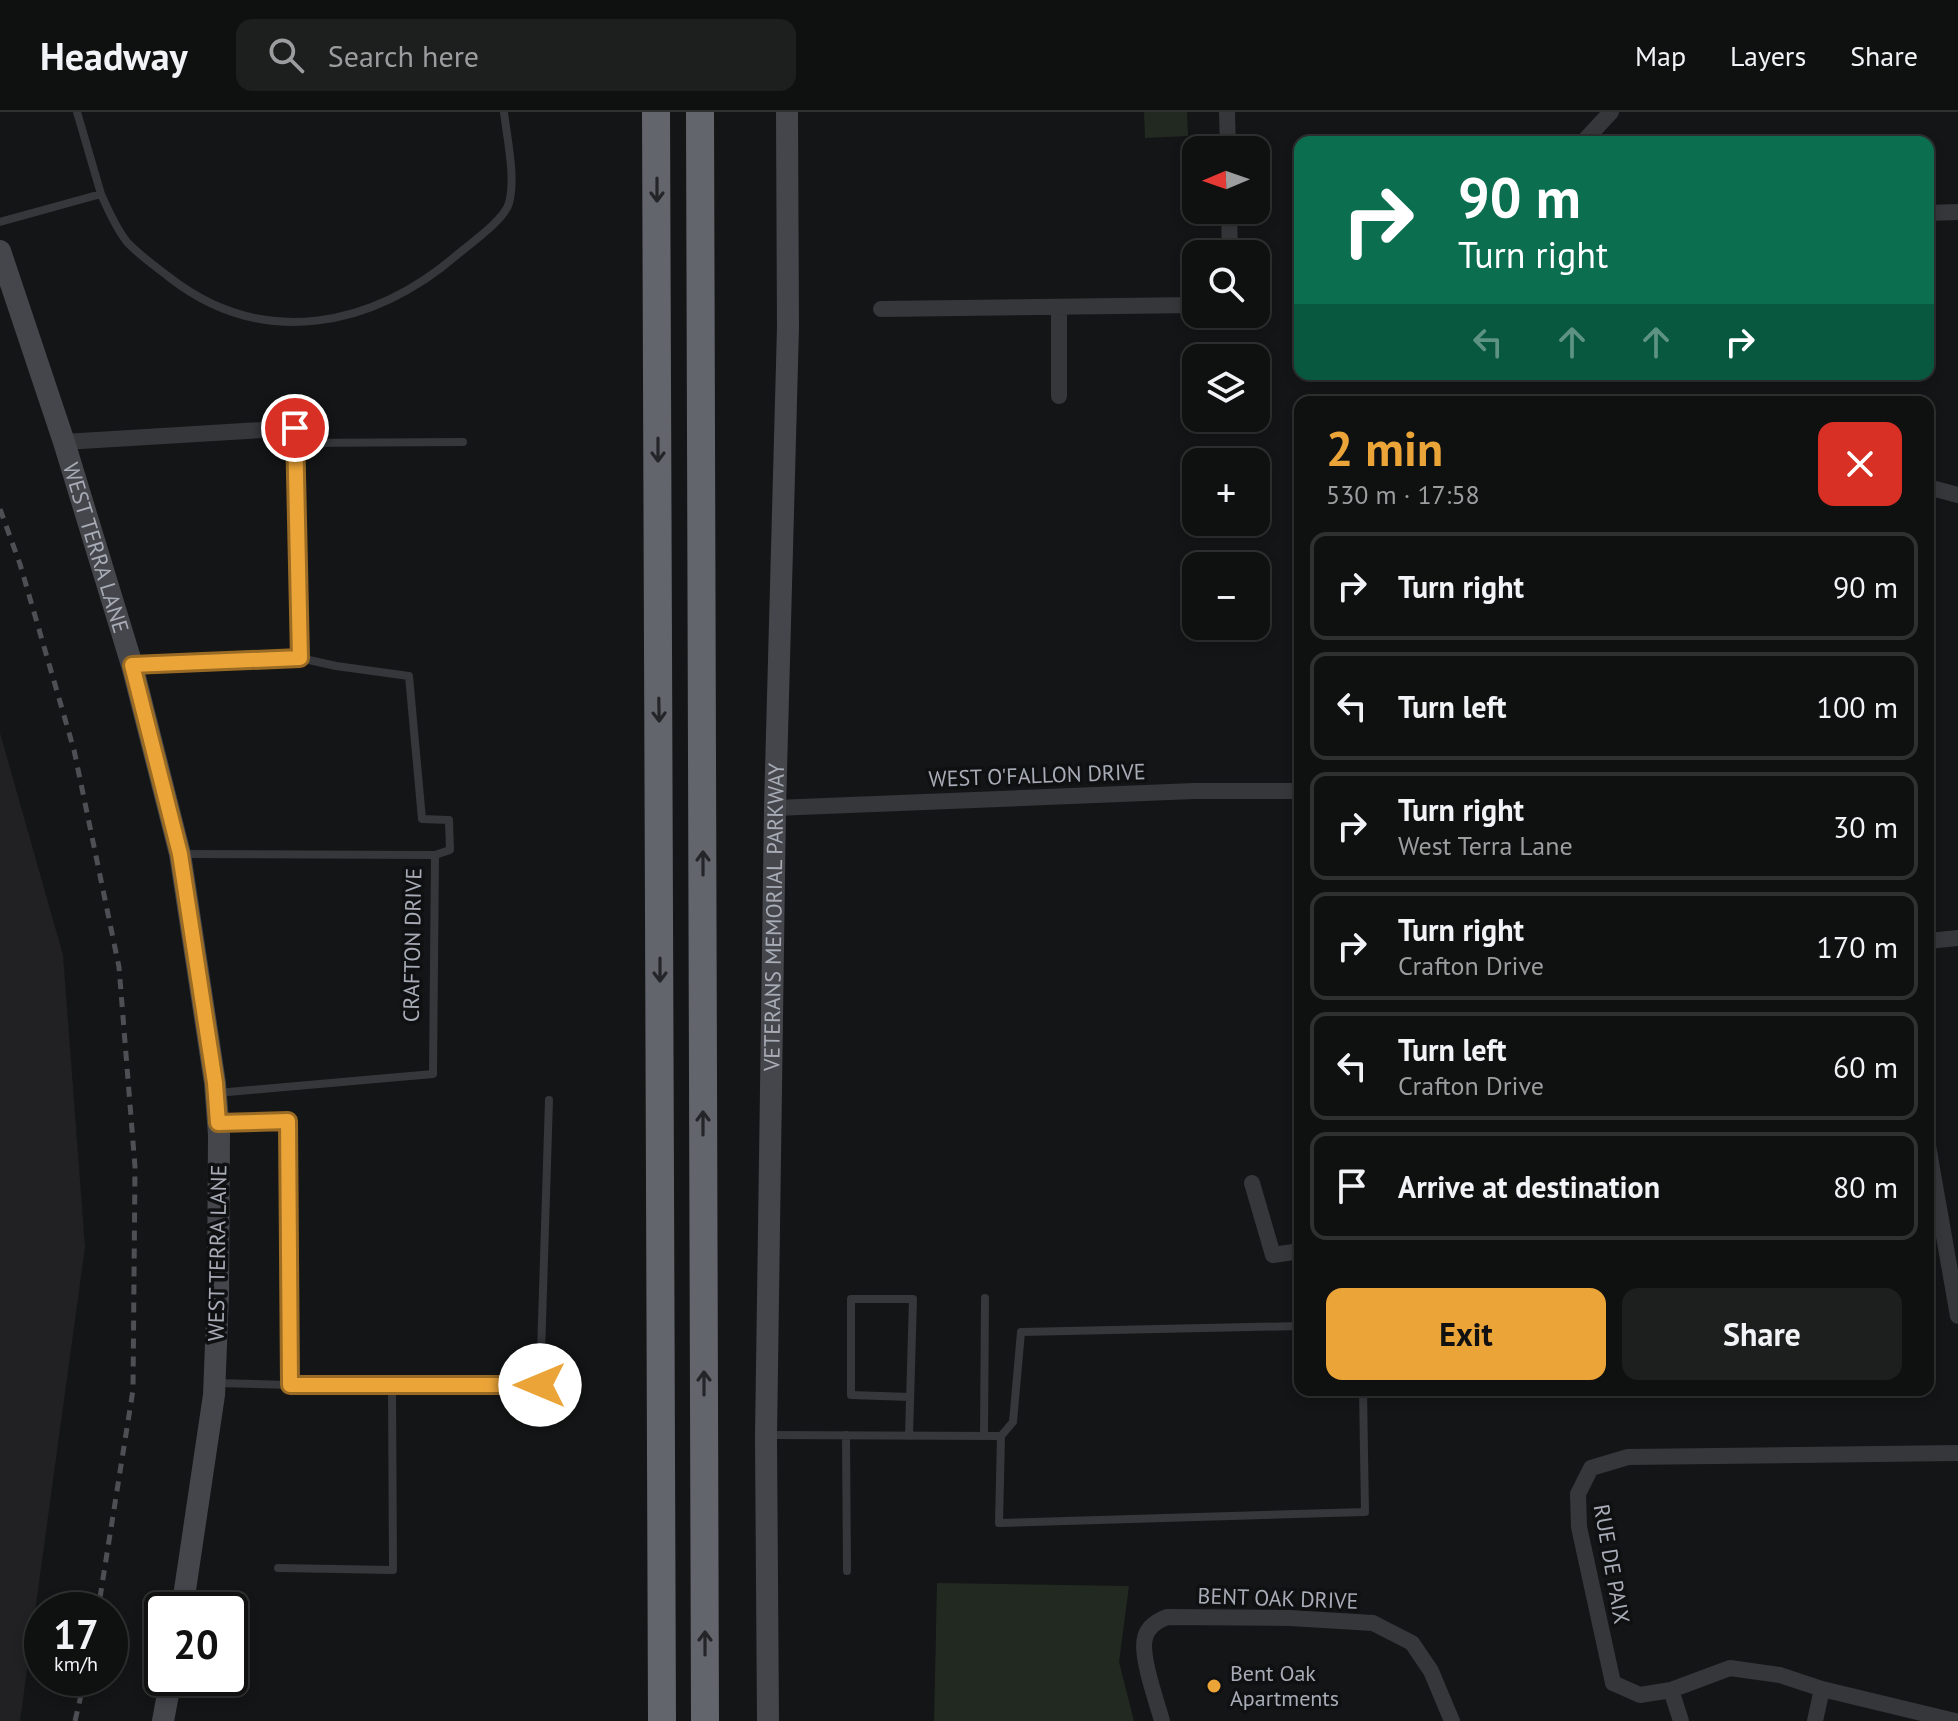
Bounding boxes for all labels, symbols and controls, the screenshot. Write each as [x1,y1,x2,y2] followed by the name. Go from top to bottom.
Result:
[236,19,796,91] search box
[40,31,188,80] text: Headway
[264,33,308,77] icon: search
[328,36,479,75] text: Search here
[1635,37,1686,74] text: Map
[1730,37,1806,74] text: Layers
[1850,37,1918,74] text: Share
[1182,136,1270,224] north arrow
[1182,136,1270,640] map controls
[1458,161,1581,233] text: 90 m
[1326,168,1430,272] icon: right
[649,176,665,203] one-way arrow
[1458,231,1608,278] text: Turn right
[1182,240,1270,328] button: search
[1466,320,1510,364] icon: left
[1550,320,1594,364] icon: ahead
[1634,320,1678,364] icon: ahead
[1718,320,1762,364] icon: right
[1182,344,1270,432] button: layers
[261,394,329,462] pin
[273,406,317,450] icon: arrive
[1326,417,1443,479] text: 2 min
[1818,422,1902,506] button: close
[650,436,666,463] one-way arrow
[1182,448,1270,536] button: +
[57,459,135,636] street label: WEST TERRA LANE
[1326,478,1480,511] text: 530 m · 17:58
[1182,552,1270,640] button: −
[1330,564,1374,608] icon: right
[1398,567,1524,606] text: Turn right
[1833,567,1898,606] text: 90 m
[1330,684,1374,728] icon: left
[1398,687,1506,726] text: Turn left
[1817,687,1898,726] text: 100 m
[652,696,667,723] one-way arrow
[928,757,1146,793] street label: WEST O'FALLON DRIVE
[757,762,790,1072] street label: VETERANS MEMORIAL PARKWAY
[1398,790,1524,829] text: Turn right
[1330,804,1374,848] icon: right
[1833,807,1898,846] text: 30 m
[1398,829,1573,862] text: West Terra Lane
[695,850,711,877] one-way arrow
[397,868,427,1022] street label: CRAFTON DRIVE
[1398,910,1524,949] text: Turn right
[1330,924,1374,968] icon: right
[1817,927,1898,966] text: 170 m
[1398,949,1544,982] text: Crafton Drive
[652,956,668,983] one-way arrow
[1398,1030,1506,1069] text: Turn left
[1330,1044,1374,1088] icon: left
[1833,1047,1898,1086] text: 60 m
[1398,1069,1544,1102] text: Crafton Drive
[695,1110,711,1137] one-way arrow
[201,1164,233,1342] street label: WEST TERRA LANE
[1330,1164,1374,1208] icon: arrive
[1398,1167,1660,1206] text: Arrive at destination
[1833,1167,1898,1206] text: 80 m
[1326,1288,1606,1380] button: Exit
[1622,1288,1902,1380] button: Share
[498,1343,582,1427] position arrow
[696,1370,712,1397] one-way arrow
[1588,1502,1636,1626] street label: RUE DE PAIX
[1197,1581,1359,1615] street label: BENT OAK DRIVE
[144,1592,248,1696] speed limit sign: 20
[53,1608,99,1660] text: 17
[697,1630,713,1657] one-way arrow
[54,1651,98,1677] text: km/h
[1230,1659,1339,1712] place label: Bent Oak Apartments
[1205,1677,1223,1695] marker: Bent Oak Apartments

